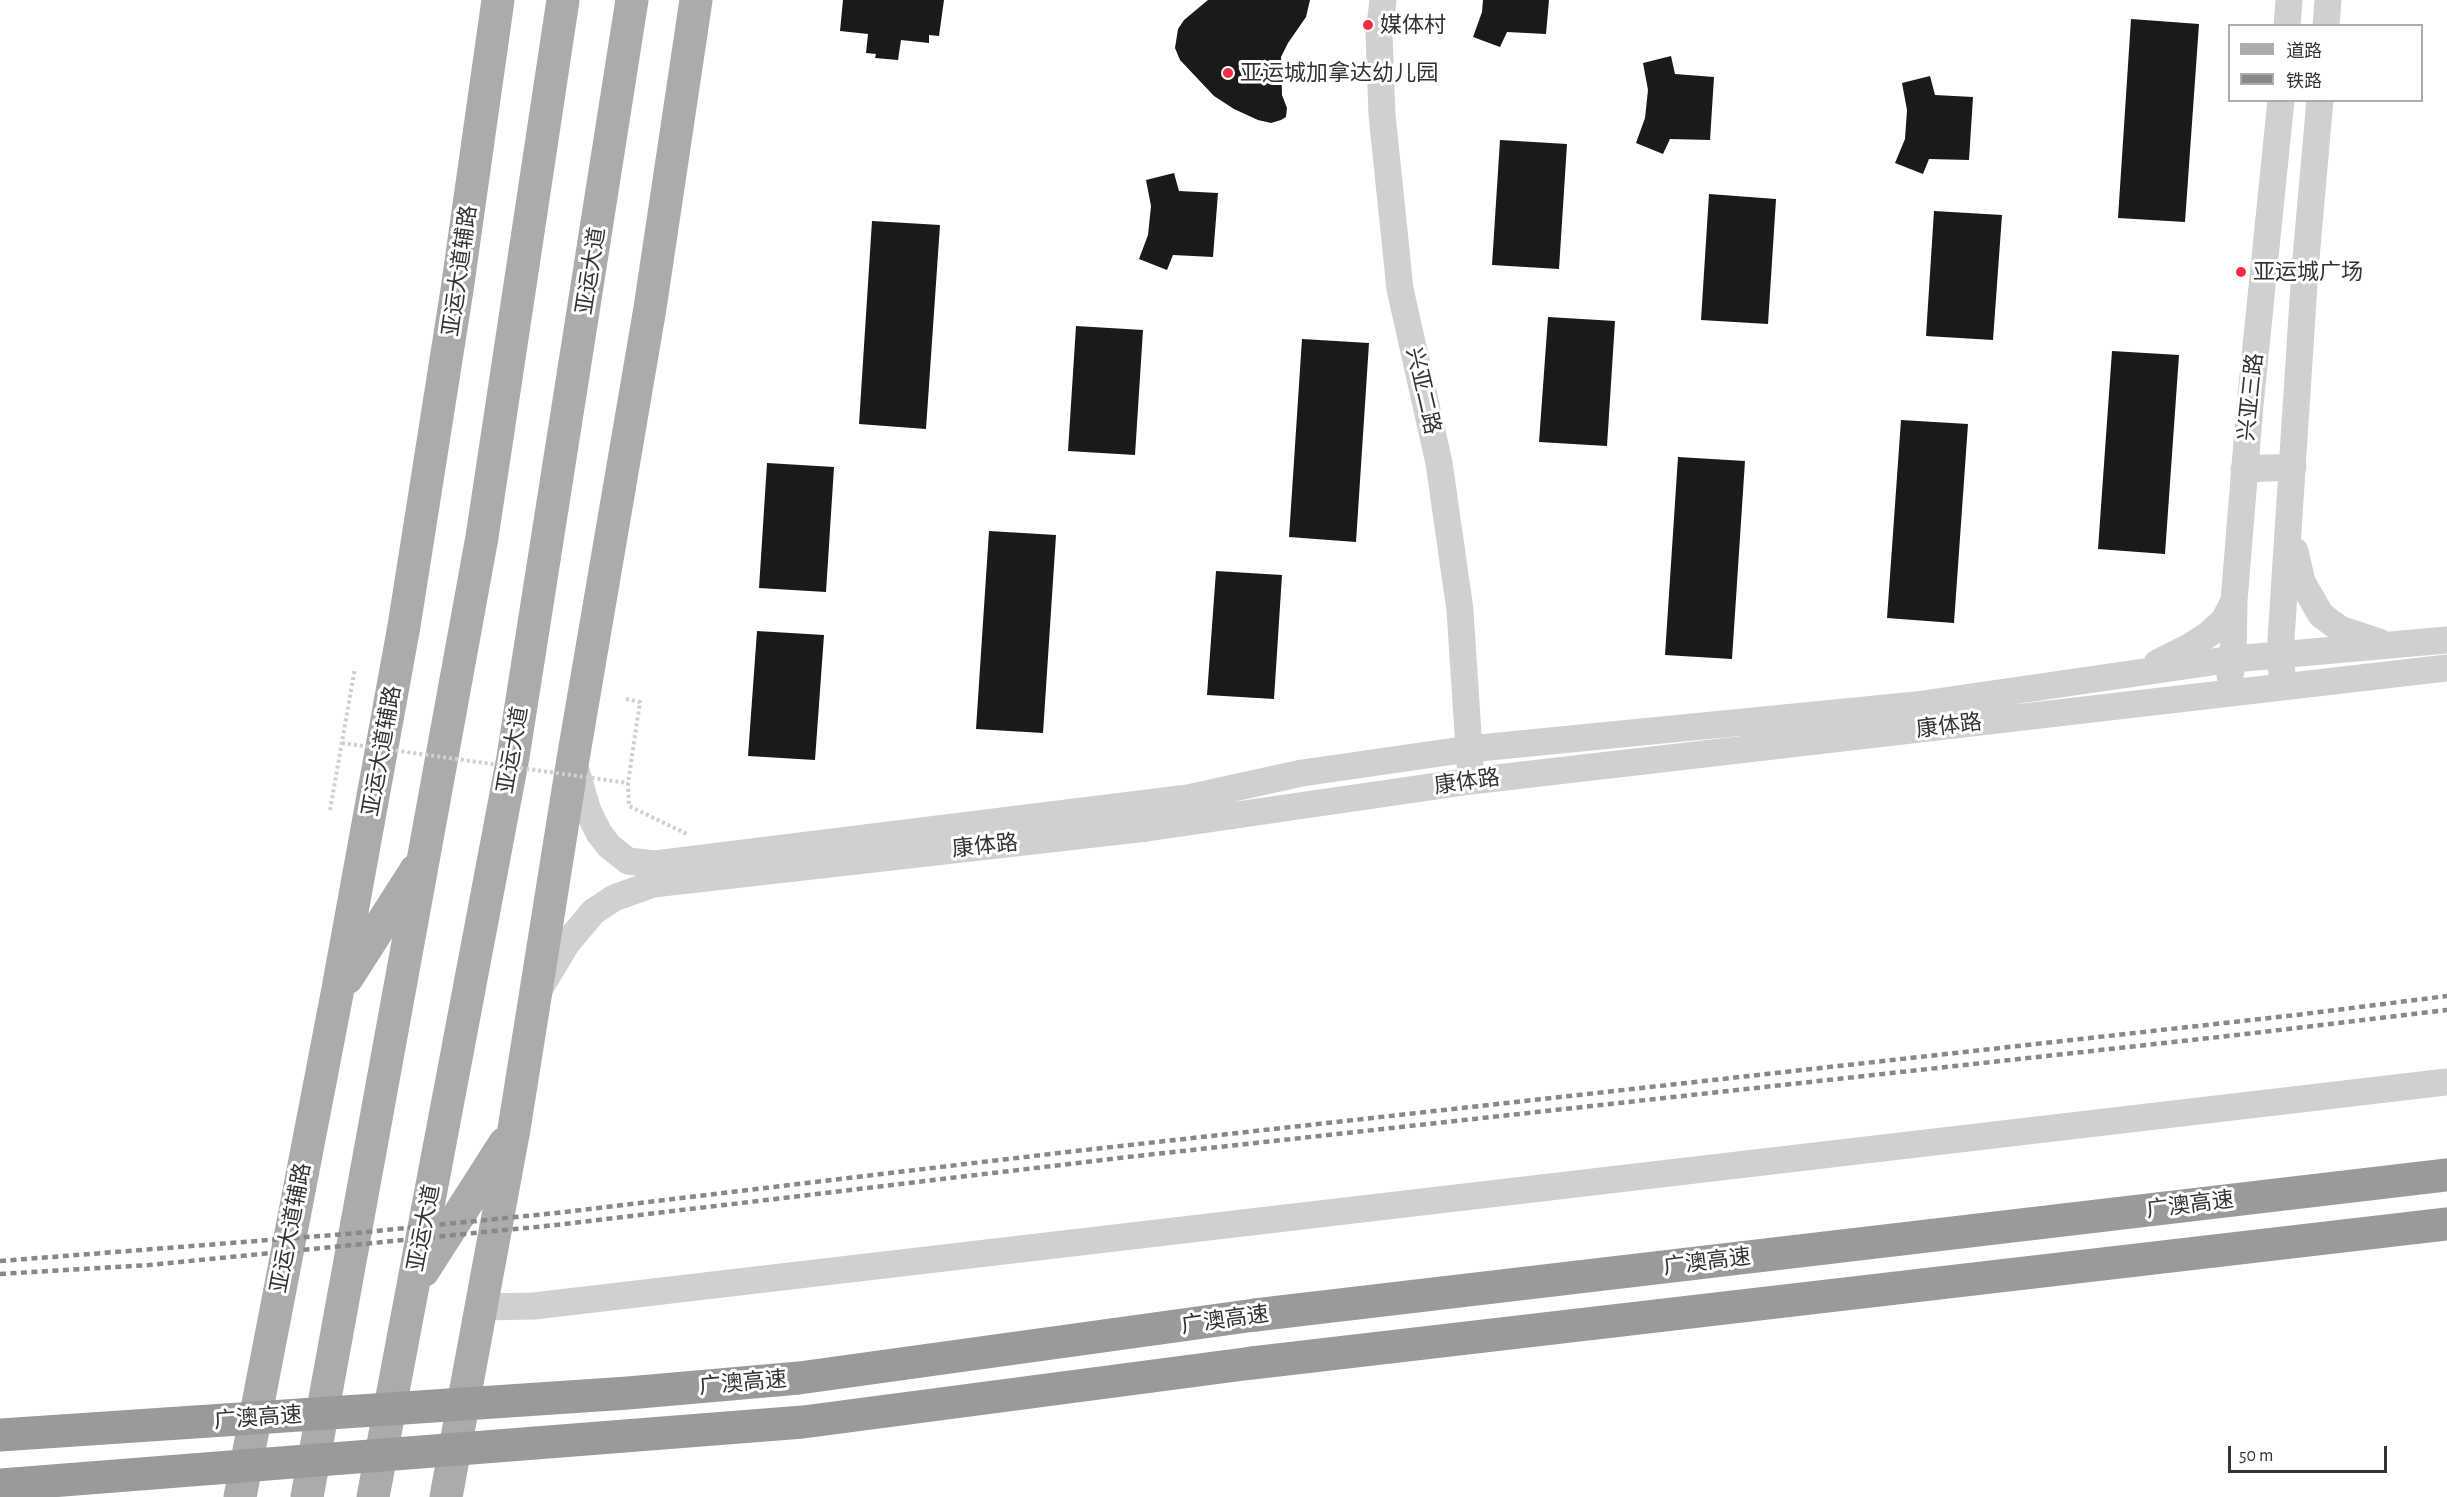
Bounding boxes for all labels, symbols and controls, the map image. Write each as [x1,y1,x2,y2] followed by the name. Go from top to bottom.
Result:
[1380,12,1446,38] place label: 媒体村
[1361,18,1375,32] marker: 媒体村
[2228,24,2423,102] legend
[2286,43,2322,61] text: 道路
[1240,60,1438,86] place label: 亚运城加拿达幼儿园
[1221,66,1235,80] marker: 亚运城加拿达幼儿园
[2286,73,2322,91] text: 铁路
[438,204,482,338] street label: 亚运大道辅路
[571,225,611,317] street label: 亚运大道
[2253,259,2363,285] place label: 亚运城广场
[2234,265,2248,279] marker: 亚运城广场
[1400,345,1446,437] street label: 兴亚二路
[2233,352,2269,442] street label: 兴亚三路
[358,684,406,818] street label: 亚运大道辅路
[492,704,534,796] street label: 亚运大道
[1915,709,1983,743] street label: 康体路
[1432,764,1502,800] street label: 康体路
[951,829,1019,863] street label: 康体路
[265,1161,317,1295] street label: 亚运大道辅路
[403,1182,445,1274] street label: 亚运大道
[2145,1187,2235,1223] street label: 广澳高速
[1662,1244,1752,1280] street label: 广澳高速
[1180,1301,1270,1339] street label: 广澳高速
[698,1366,788,1400] street label: 广澳高速
[213,1402,303,1434] street label: 广澳高速
[2231,1434,2390,1472] scale bar
[2239,1447,2273,1465] text: 50 m

